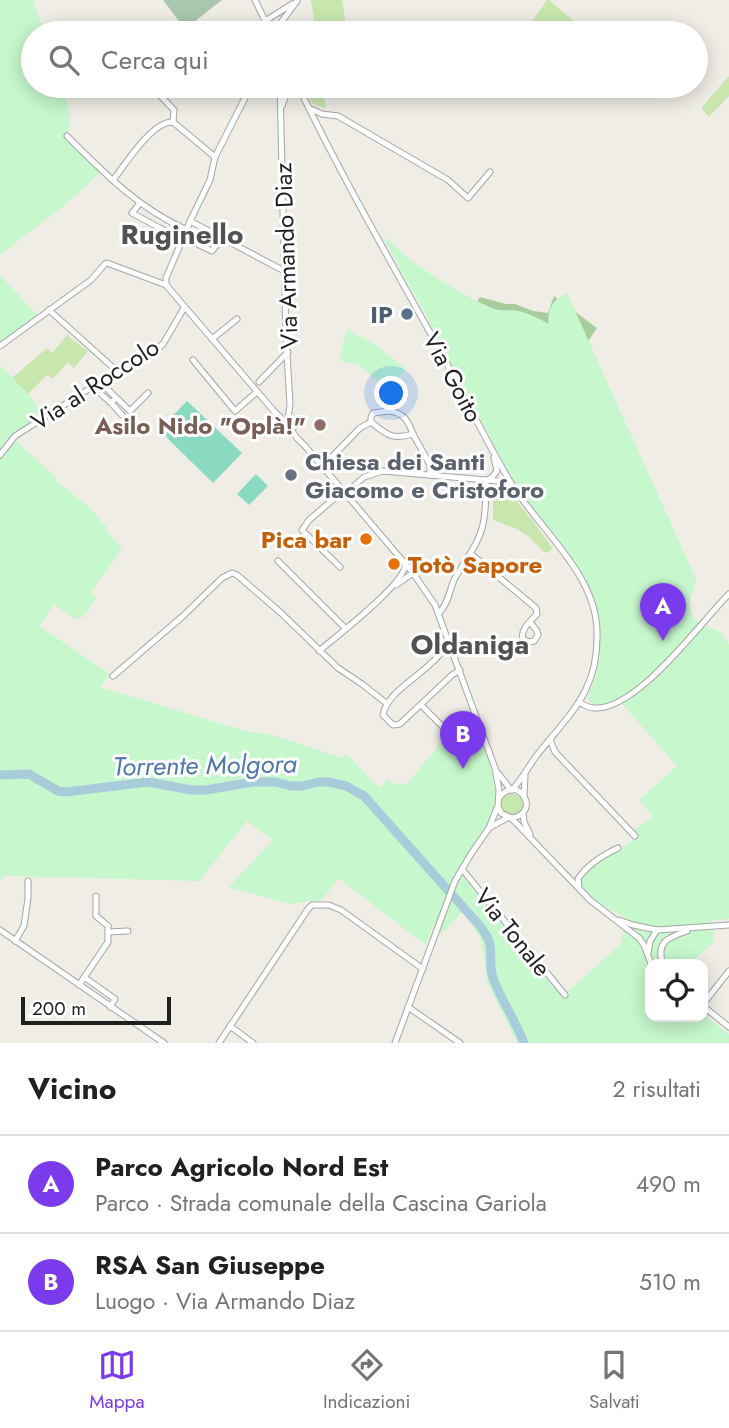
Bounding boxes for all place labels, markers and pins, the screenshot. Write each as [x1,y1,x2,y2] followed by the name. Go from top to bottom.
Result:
[370,297,393,332] place label: IP
[399,306,415,322] marker: IP
[94,408,306,443] place label: Asilo Nido "Oplà!"
[312,417,328,433] marker: Asilo Nido "Oplà!"
[305,444,544,507] place label: Chiesa dei Santi Giacomo e Cristoforo
[283,467,299,483] marker: Chiesa dei Santi Giacomo e Cristoforo
[261,522,352,557] place label: Pica bar
[358,531,374,547] marker: Pica bar
[408,547,542,582] place label: Totò Sapore
[386,556,402,572] marker: Totò Sapore
[640,583,686,641] pin: A
[440,711,486,769] pin: B

